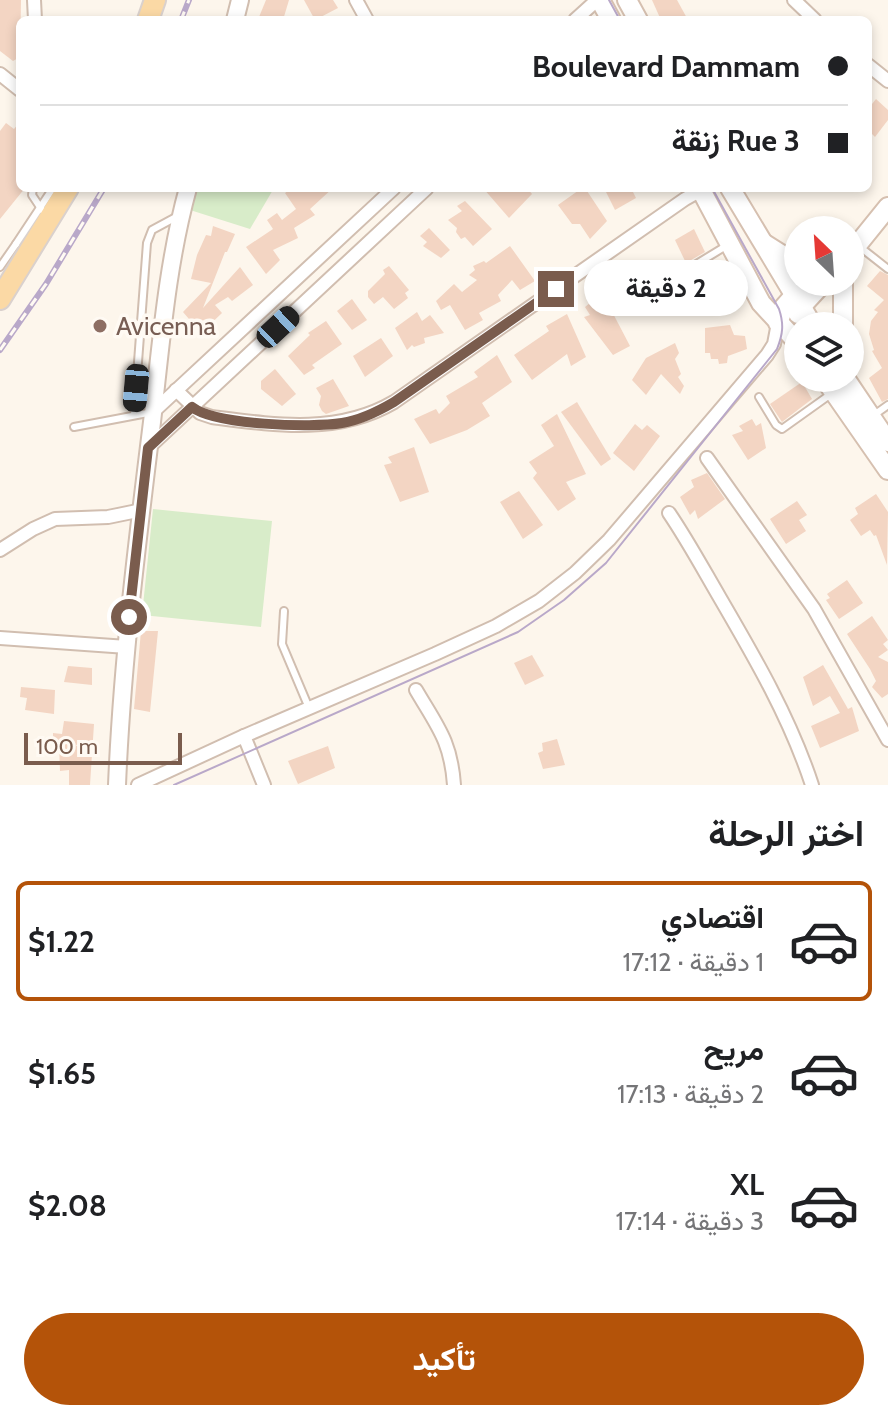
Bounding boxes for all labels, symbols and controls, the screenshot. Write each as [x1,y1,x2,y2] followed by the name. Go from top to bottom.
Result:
[532,48,800,85] text: Boulevard Dammam
[671,122,800,159] text: Rue 3 زنقة
[784,216,864,296] north arrow
[784,216,864,392] map controls
[584,261,748,317] callout: 2 دقيقة
[538,271,574,307] route end
[626,272,706,304] text: 2 دقيقة
[252,302,304,352] car
[116,310,216,342] place label: Avicenna
[784,312,864,392] button: layers
[91,317,109,335] marker: Avicenna
[122,363,150,413] car
[111,599,147,635] route start
[24,729,182,765] scale bar
[36,733,98,760] text: 100 m
[708,811,864,855] text: اختر الرحلة
[661,899,764,936] text: اقتصادي
[788,905,860,977] icon: car
[28,923,95,960] text: $1.22
[623,946,764,978] text: 1 دقيقة · 17:12
[704,1031,764,1068] text: مريح
[788,1037,860,1109] icon: car
[28,1055,96,1092] text: $1.65
[617,1078,764,1110] text: 2 دقيقة · 17:13
[730,1166,764,1203] text: XL
[788,1169,860,1241] icon: car
[28,1187,107,1224] text: $2.08
[616,1205,764,1237] text: 3 دقيقة · 17:14
[24,1313,864,1405] button: تأكيد

